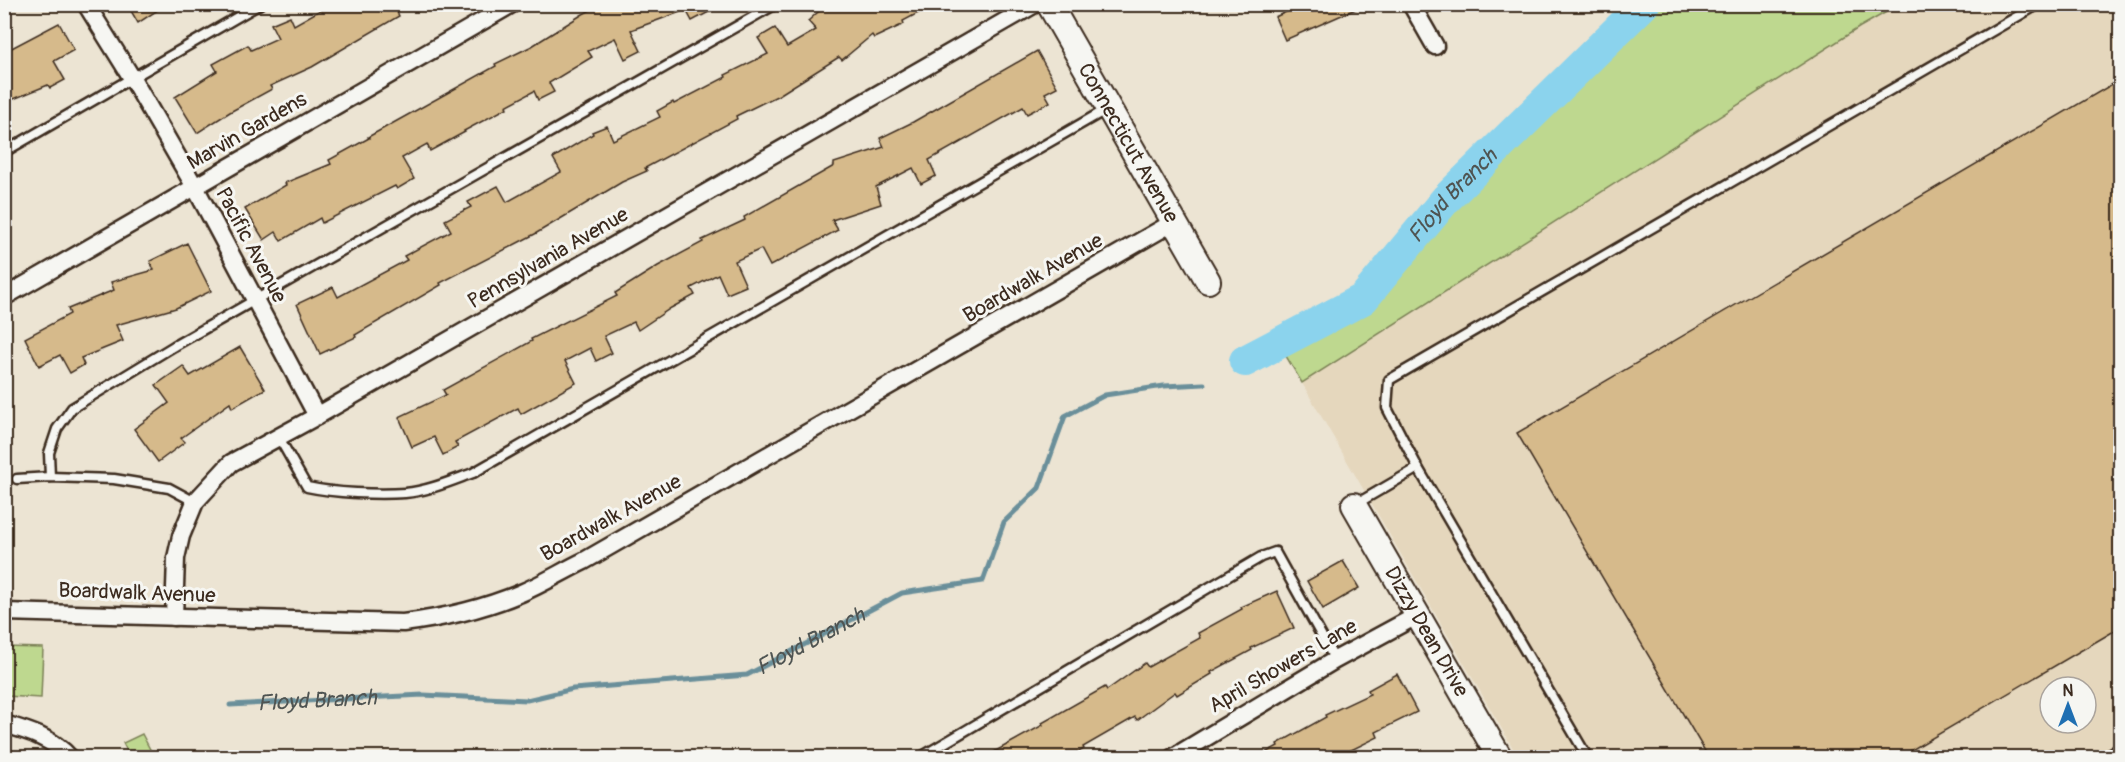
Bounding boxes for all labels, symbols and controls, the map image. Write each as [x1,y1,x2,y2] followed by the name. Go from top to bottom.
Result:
[1072,58,1185,228] street label: Connecticut Avenue
[182,86,312,176] street label: Marvin Gardens
[1401,141,1504,249] water label: Floyd Branch
[209,183,293,308] street label: Pacific Avenue
[463,201,634,315] street label: Pennsylvania Avenue
[958,227,1108,329] street label: Boardwalk Avenue
[536,468,687,568] street label: Boardwalk Avenue
[1379,561,1476,702] street label: Dizzy Dean Drive
[58,577,217,609] street label: Boardwalk Avenue
[751,600,871,682] water label: Floyd Branch
[1204,612,1362,719] street label: April Showers Lane
[2038,675,2098,735] north arrow
[2063,681,2074,701] text: N
[257,683,379,718] water label: Floyd Branch

